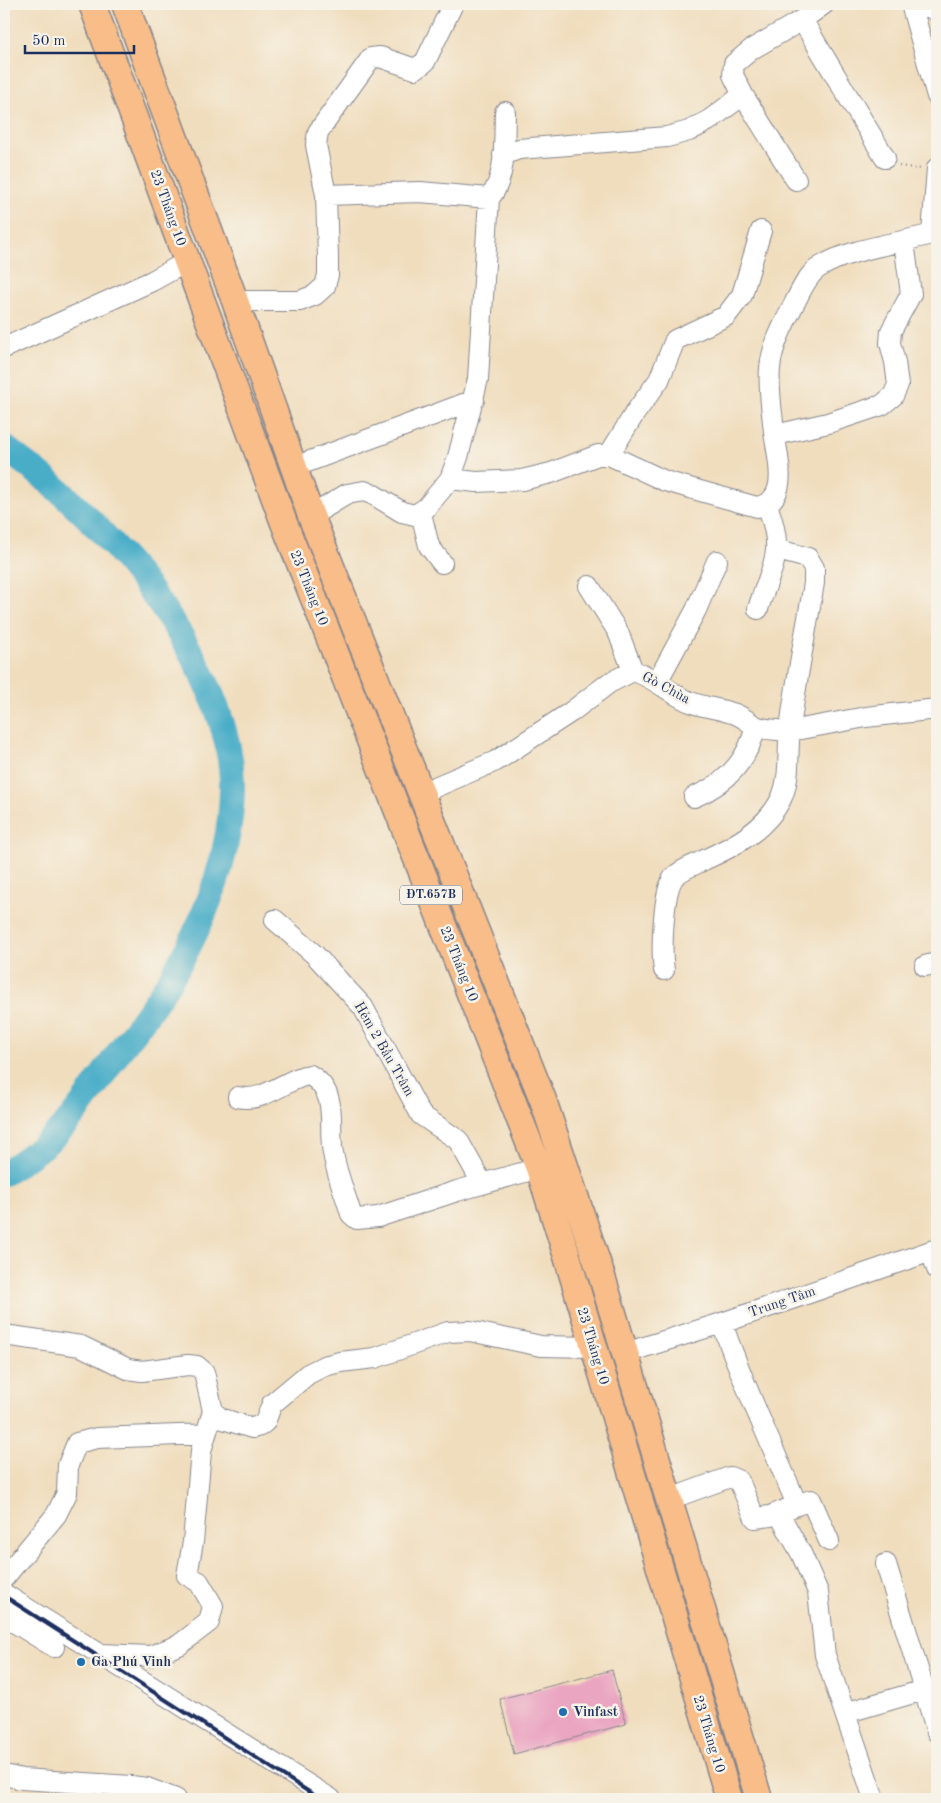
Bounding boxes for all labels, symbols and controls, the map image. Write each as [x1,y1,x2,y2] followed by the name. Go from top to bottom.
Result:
[25,22,134,54] scale bar
[32,34,66,49] text: 50 m
[148,168,188,248] street label: 23 Tháng 10
[288,548,330,628] street label: 23 Tháng 10
[640,670,692,707] street label: Gò Chùa
[400,886,462,904] road number: ĐT.657B
[438,924,480,1004] street label: 23 Tháng 10
[351,998,418,1099] street label: Hẻm 2 Bầu Trâm
[747,1284,817,1320] street label: Trung Tâm
[575,1306,611,1386] street label: 23 Tháng 10
[91,1655,171,1669] place label: Ga Phú Vinh
[75,1656,87,1668] marker: Ga Phú Vinh
[691,1694,727,1774] street label: 23 Tháng 10
[573,1705,618,1719] place label: Vinfast
[557,1706,569,1718] marker: Vinfast

